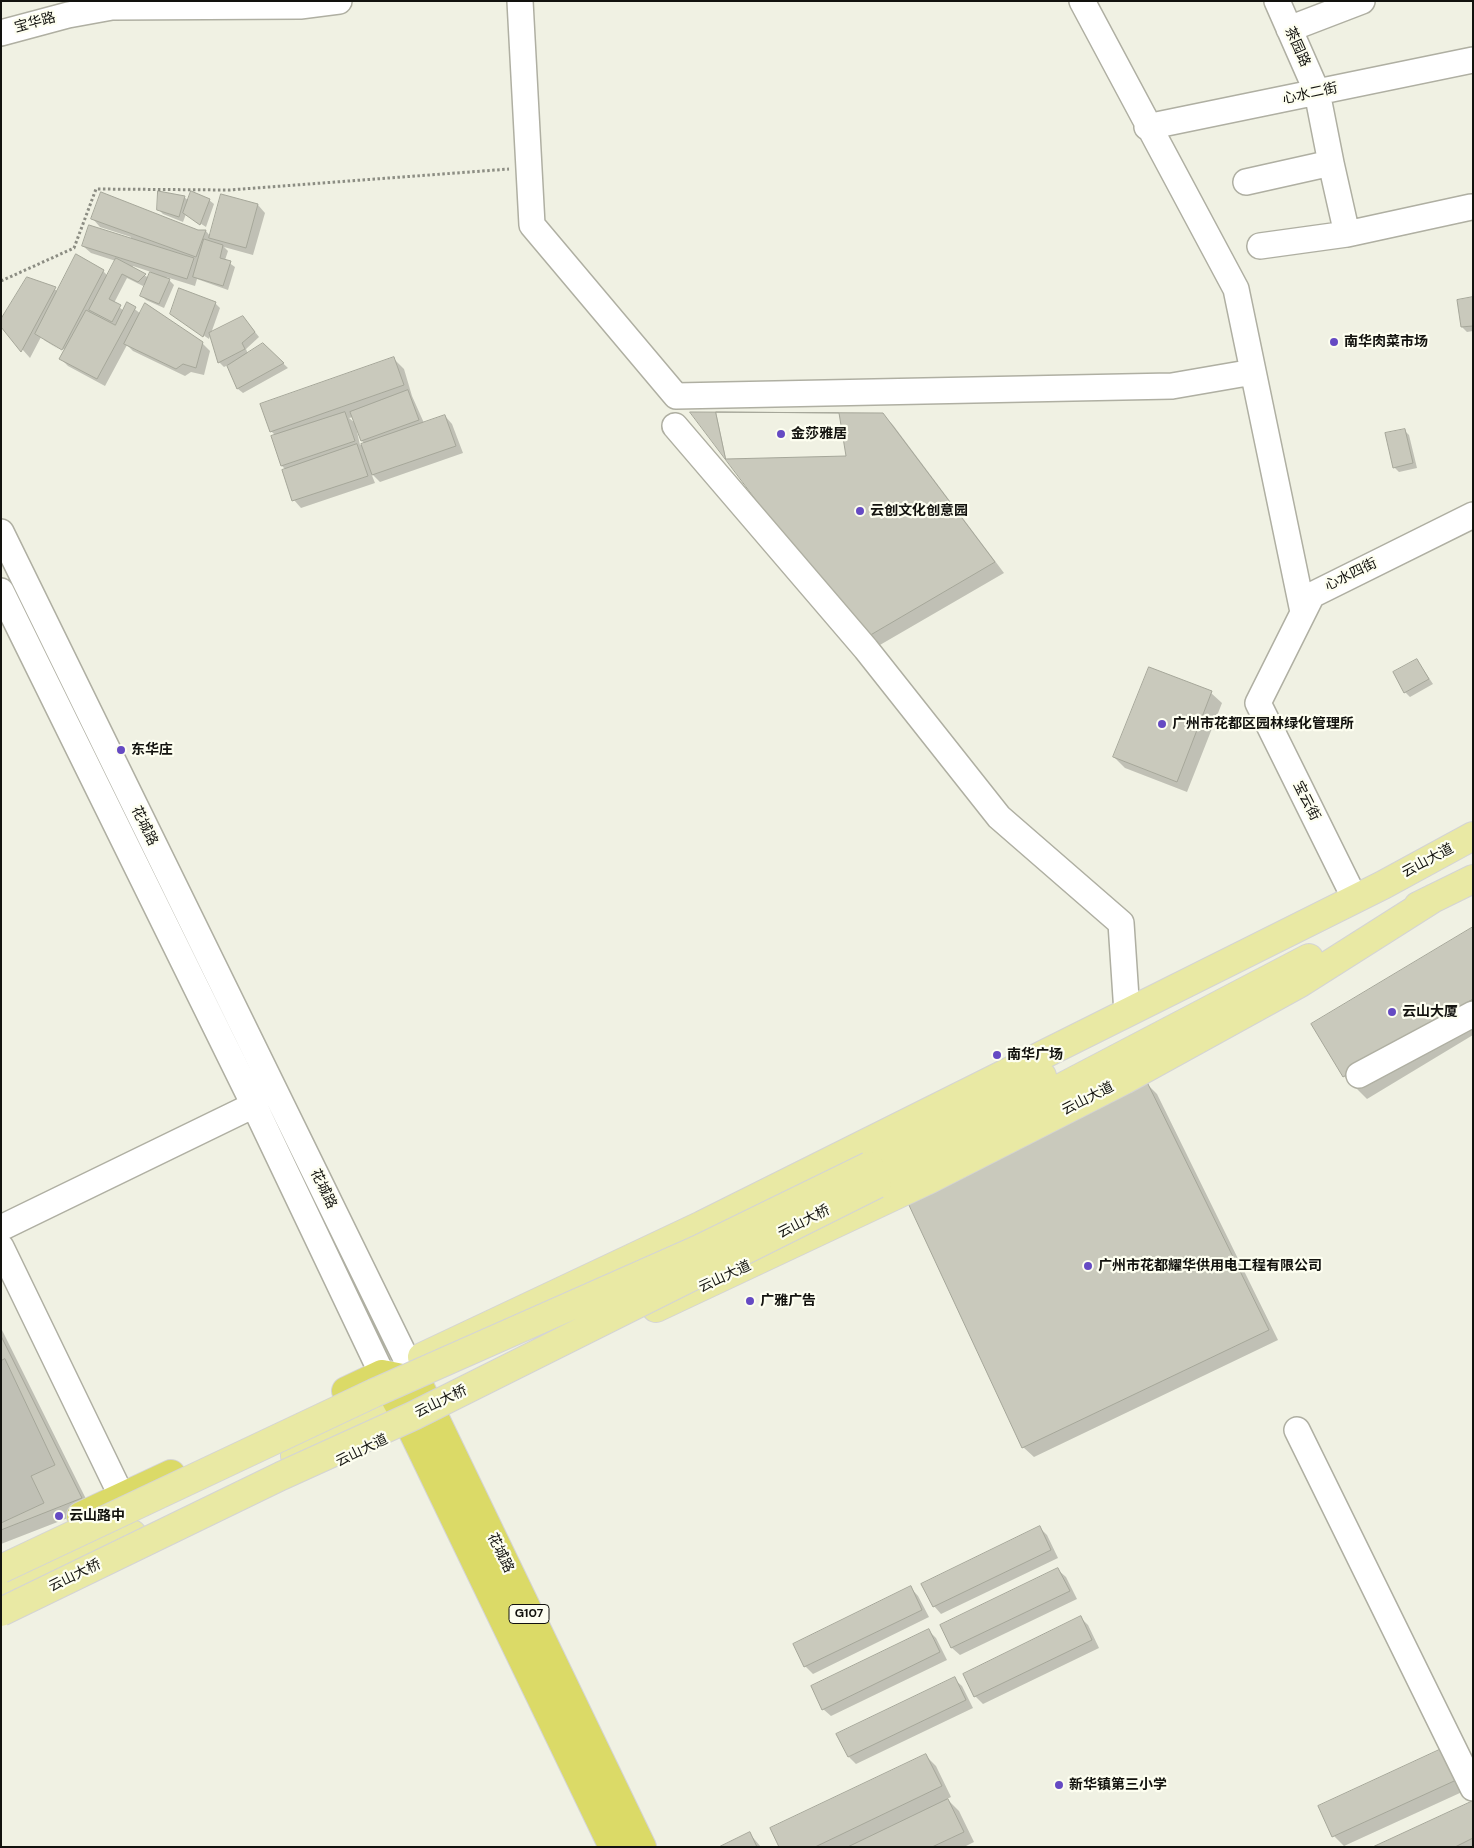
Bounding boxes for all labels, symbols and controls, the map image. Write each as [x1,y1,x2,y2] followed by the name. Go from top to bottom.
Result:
[13,9,57,37] street label: 宝华路
[1281,24,1313,70] street label: 茶园路
[1281,80,1339,108] street label: 心水二街
[1344,334,1428,350] place label: 南华肉菜市场
[1328,336,1340,348] marker: 南华肉菜市场
[791,426,847,442] place label: 金莎雅居
[775,428,787,440] marker: 金莎雅居
[870,503,968,519] place label: 云创文化创意园
[854,505,866,517] marker: 云创文化创意园
[1322,555,1380,595] street label: 心水四街
[1172,716,1354,732] place label: 广州市花都区园林绿化管理所
[1156,718,1168,730] marker: 广州市花都区园林绿化管理所
[131,742,173,758] place label: 东华庄
[115,744,127,756] marker: 东华庄
[1289,778,1323,824] street label: 宝云街
[127,803,161,849] street label: 花城路
[1399,840,1457,882] street label: 云山大道
[1402,1004,1458,1020] place label: 云山大厦
[1386,1006,1398,1018] marker: 云山大厦
[1007,1047,1063,1063] place label: 南华广场
[991,1049,1003,1061] marker: 南华广场
[1059,1079,1117,1119] street label: 云山大道
[306,1166,340,1212] street label: 花城路
[775,1202,833,1242] street label: 云山大桥
[696,1258,754,1296] street label: 云山大道
[1098,1258,1322,1274] place label: 广州市花都耀华供用电工程有限公司
[1082,1260,1094,1272] marker: 广州市花都耀华供用电工程有限公司
[760,1293,816,1309] place label: 广雅广告
[744,1295,756,1307] marker: 广雅广告
[412,1382,470,1422] street label: 云山大桥
[333,1431,391,1471] street label: 云山大道
[69,1508,125,1524] place label: 云山路中
[53,1510,65,1522] marker: 云山路中
[483,1530,517,1576] street label: 花城路
[46,1556,104,1596] street label: 云山大桥
[509,1605,549,1624] road number: G107
[1069,1777,1167,1793] place label: 新华镇第三小学
[1053,1779,1065,1791] marker: 新华镇第三小学

